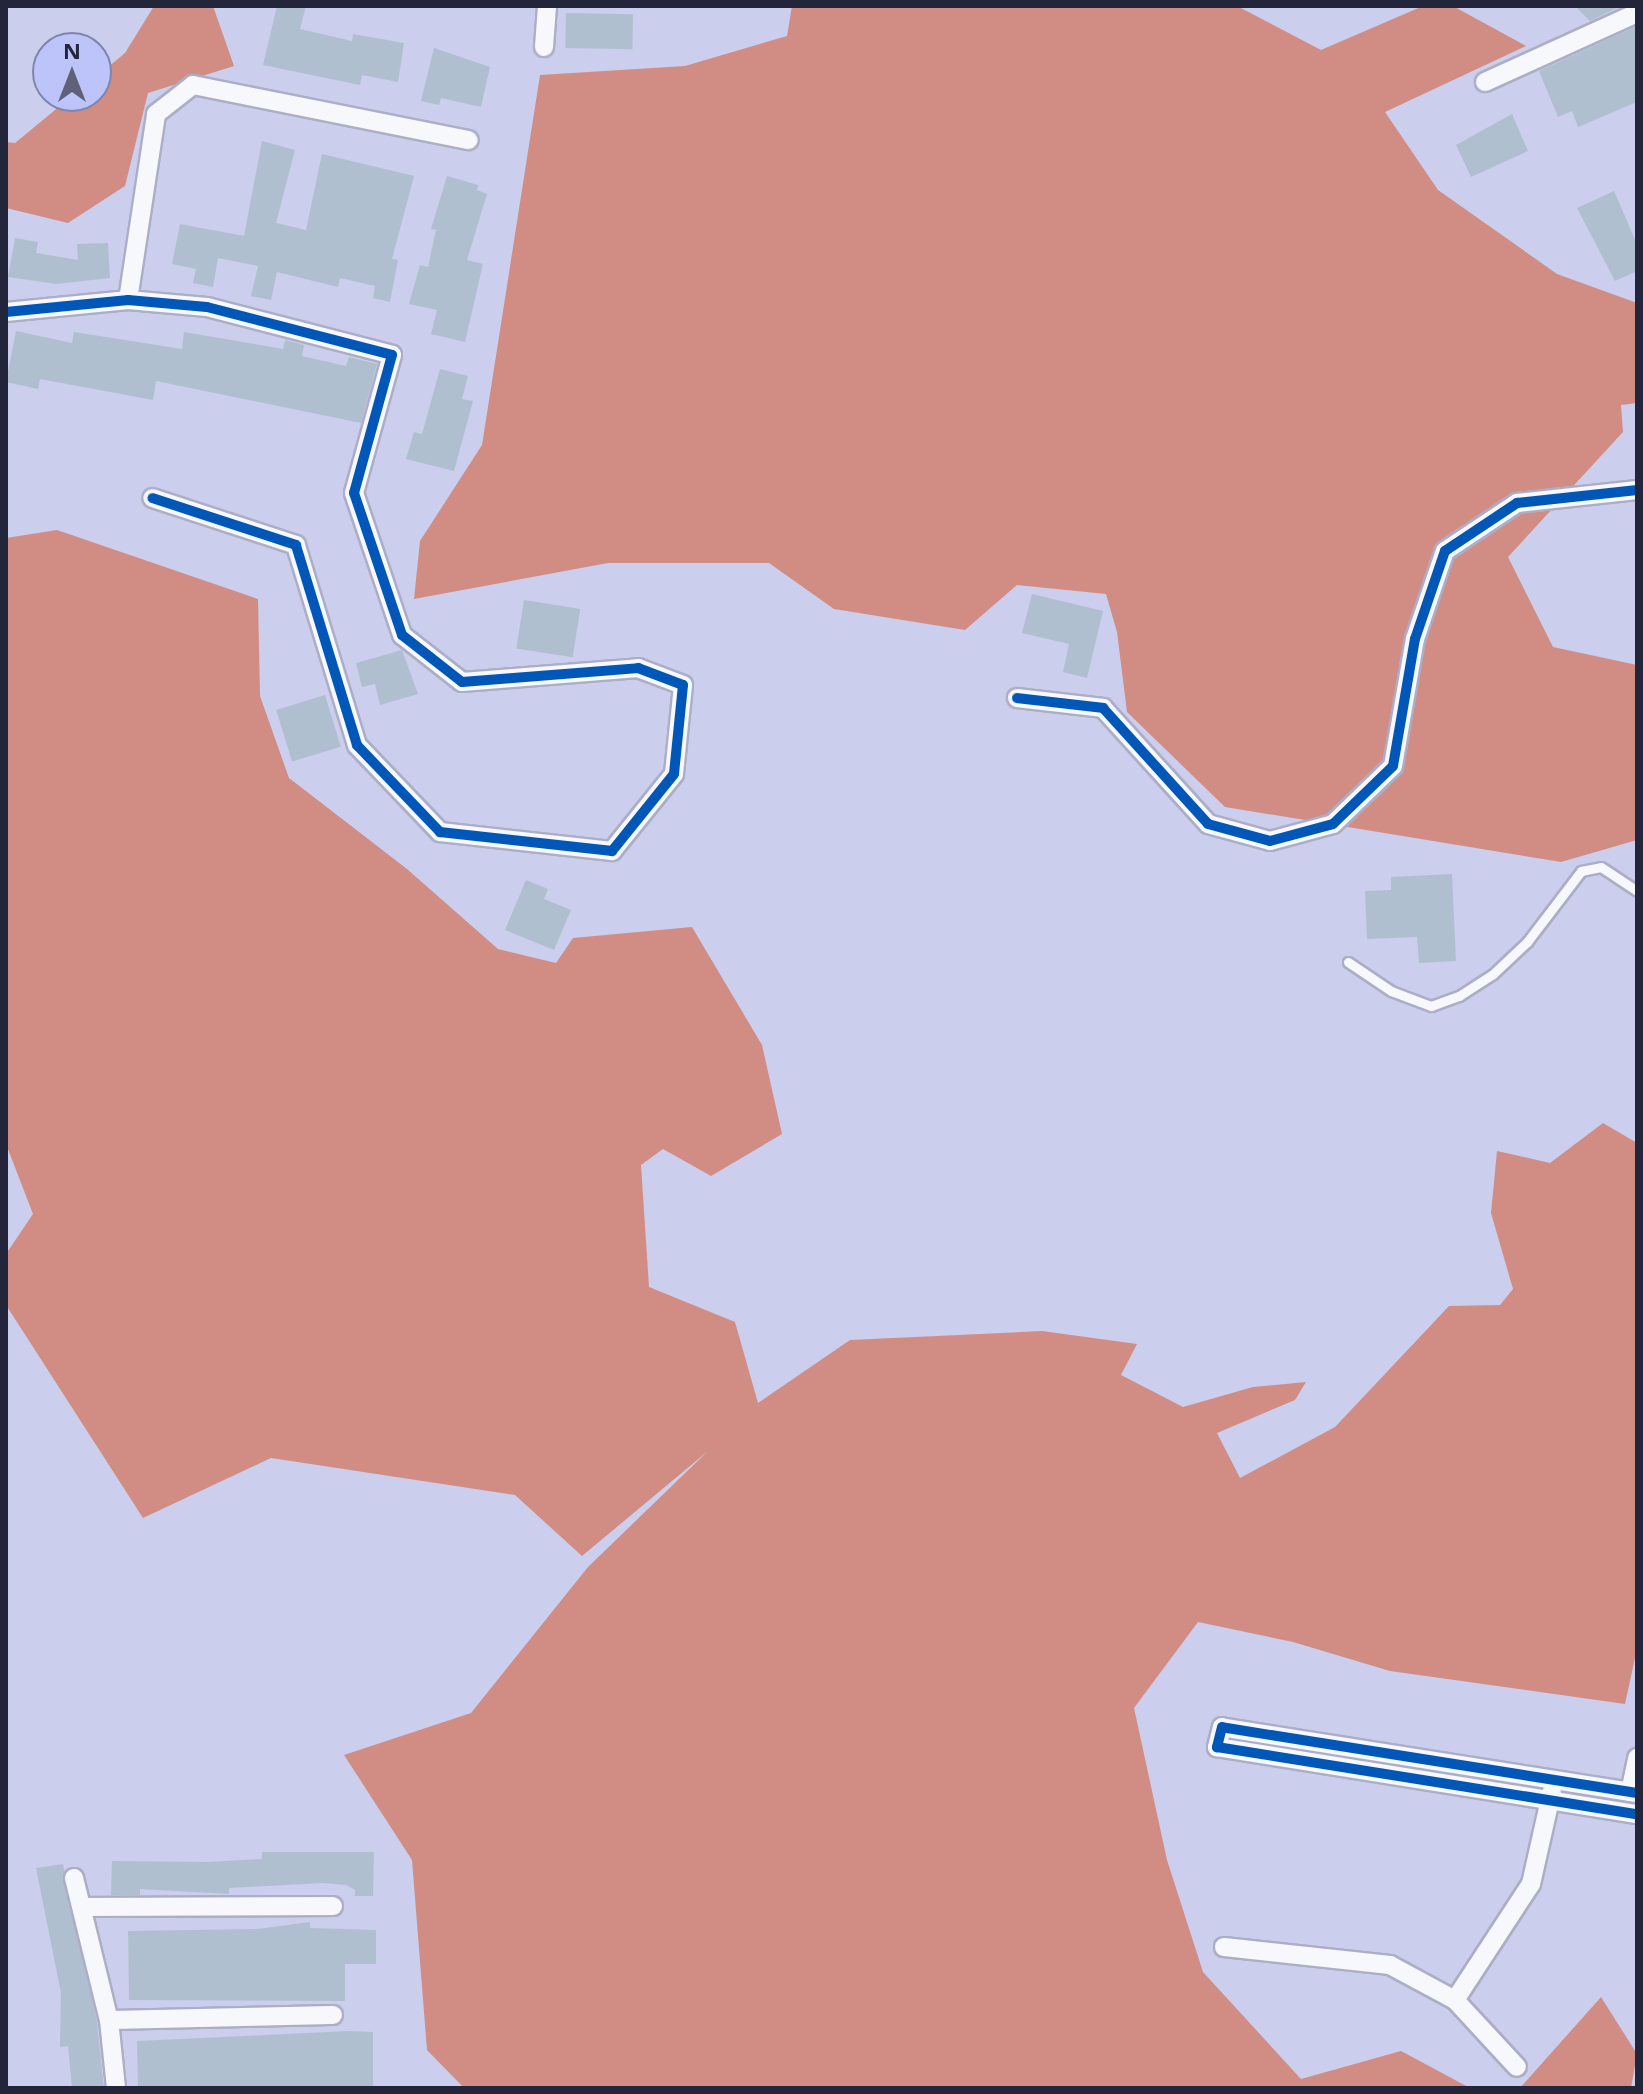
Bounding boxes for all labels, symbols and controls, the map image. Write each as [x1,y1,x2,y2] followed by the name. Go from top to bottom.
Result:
[32,32,112,112] north arrow
[63,35,81,65] text: N

